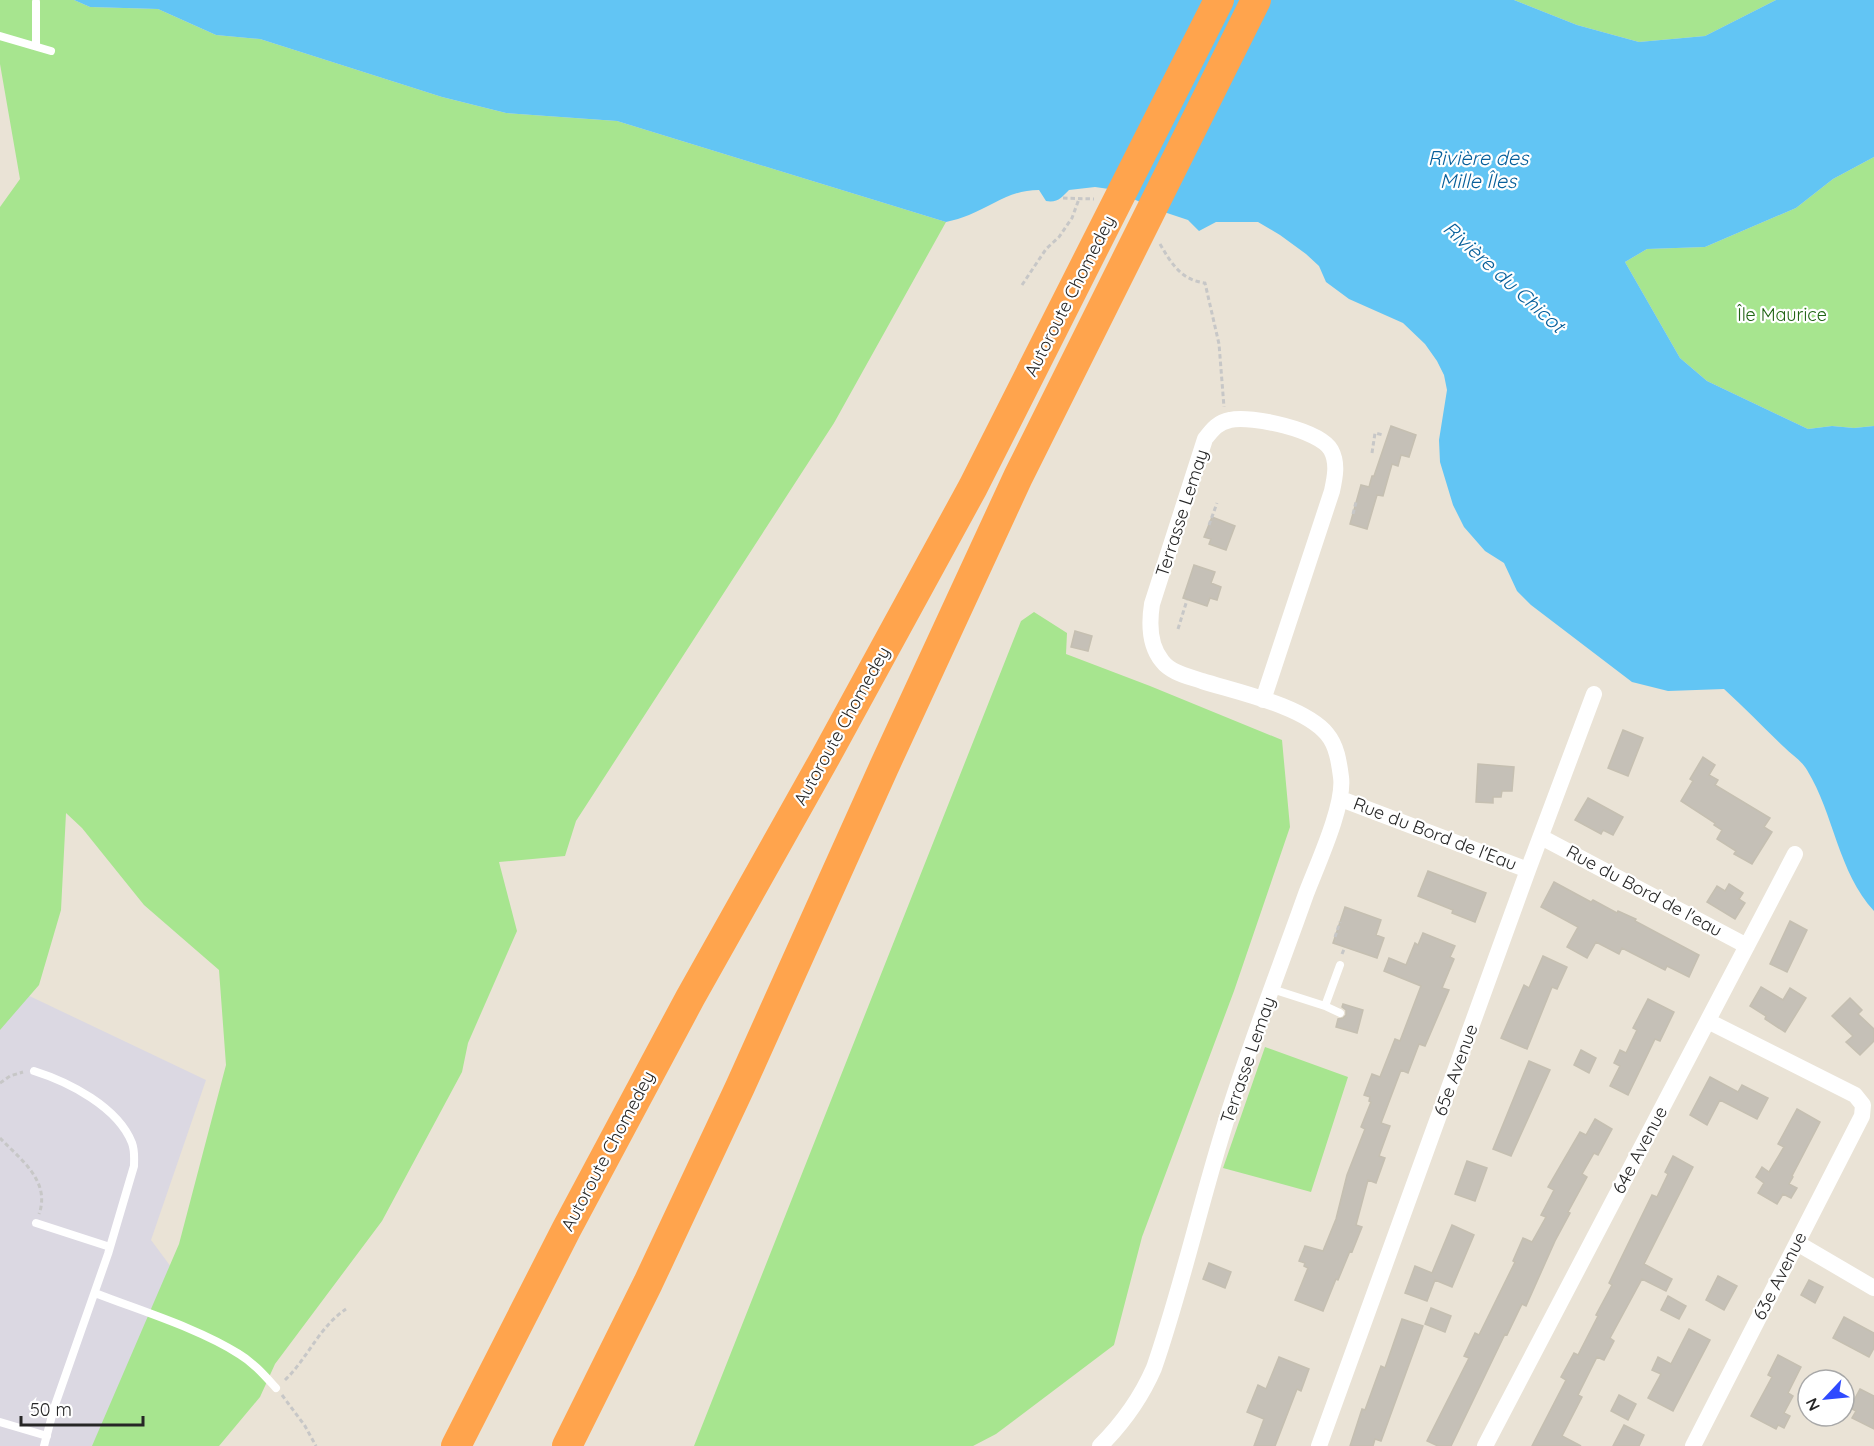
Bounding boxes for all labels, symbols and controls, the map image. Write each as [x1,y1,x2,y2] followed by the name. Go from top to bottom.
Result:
[1428,145,1530,193] water label: Rivière des Mille Îles
[1019,211,1120,380] street label: Autoroute Chomedey
[1438,215,1572,339] water label: Rivière du Chicot
[1737,303,1827,326] park label: Île Maurice
[1150,446,1213,580] street label: Terrasse Lemay
[788,642,895,809] street label: Autoroute Chomedey
[1350,792,1520,875] street label: Rue du Bord de l'Eau
[1562,840,1726,941] street label: Rue du Bord de l'eau
[1215,993,1280,1126] street label: Terrasse Lemay
[1428,1021,1483,1119] street label: 65e Avenue
[556,1067,659,1235] street label: Autoroute Chomedey
[1607,1102,1672,1198] street label: 64e Avenue
[1748,1228,1812,1324] street label: 63e Avenue
[1796,1368,1856,1428] north arrow
[21,1389,142,1427] scale bar
[1801,1395,1824,1414] text: N
[30,1398,72,1421] text: 50 m

